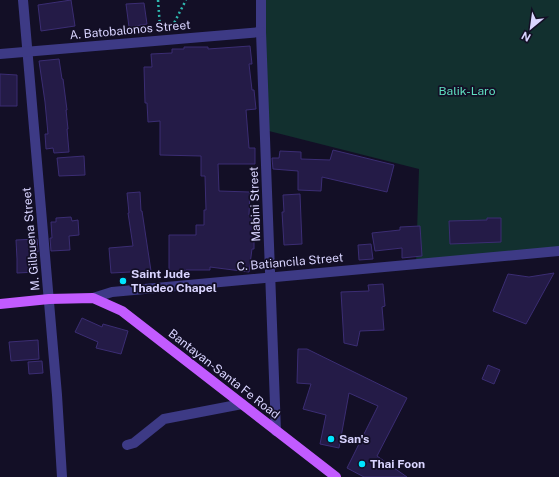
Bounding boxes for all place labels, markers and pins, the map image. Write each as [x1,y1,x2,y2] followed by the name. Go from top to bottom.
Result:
[131,267,217,295] place label: Saint Jude Thadeo Chapel
[118,276,128,286] marker: Saint Jude Thadeo Chapel
[339,432,369,446] place label: San's
[326,434,336,444] marker: San's
[370,457,425,471] place label: Thai Foon
[357,459,367,469] marker: Thai Foon

